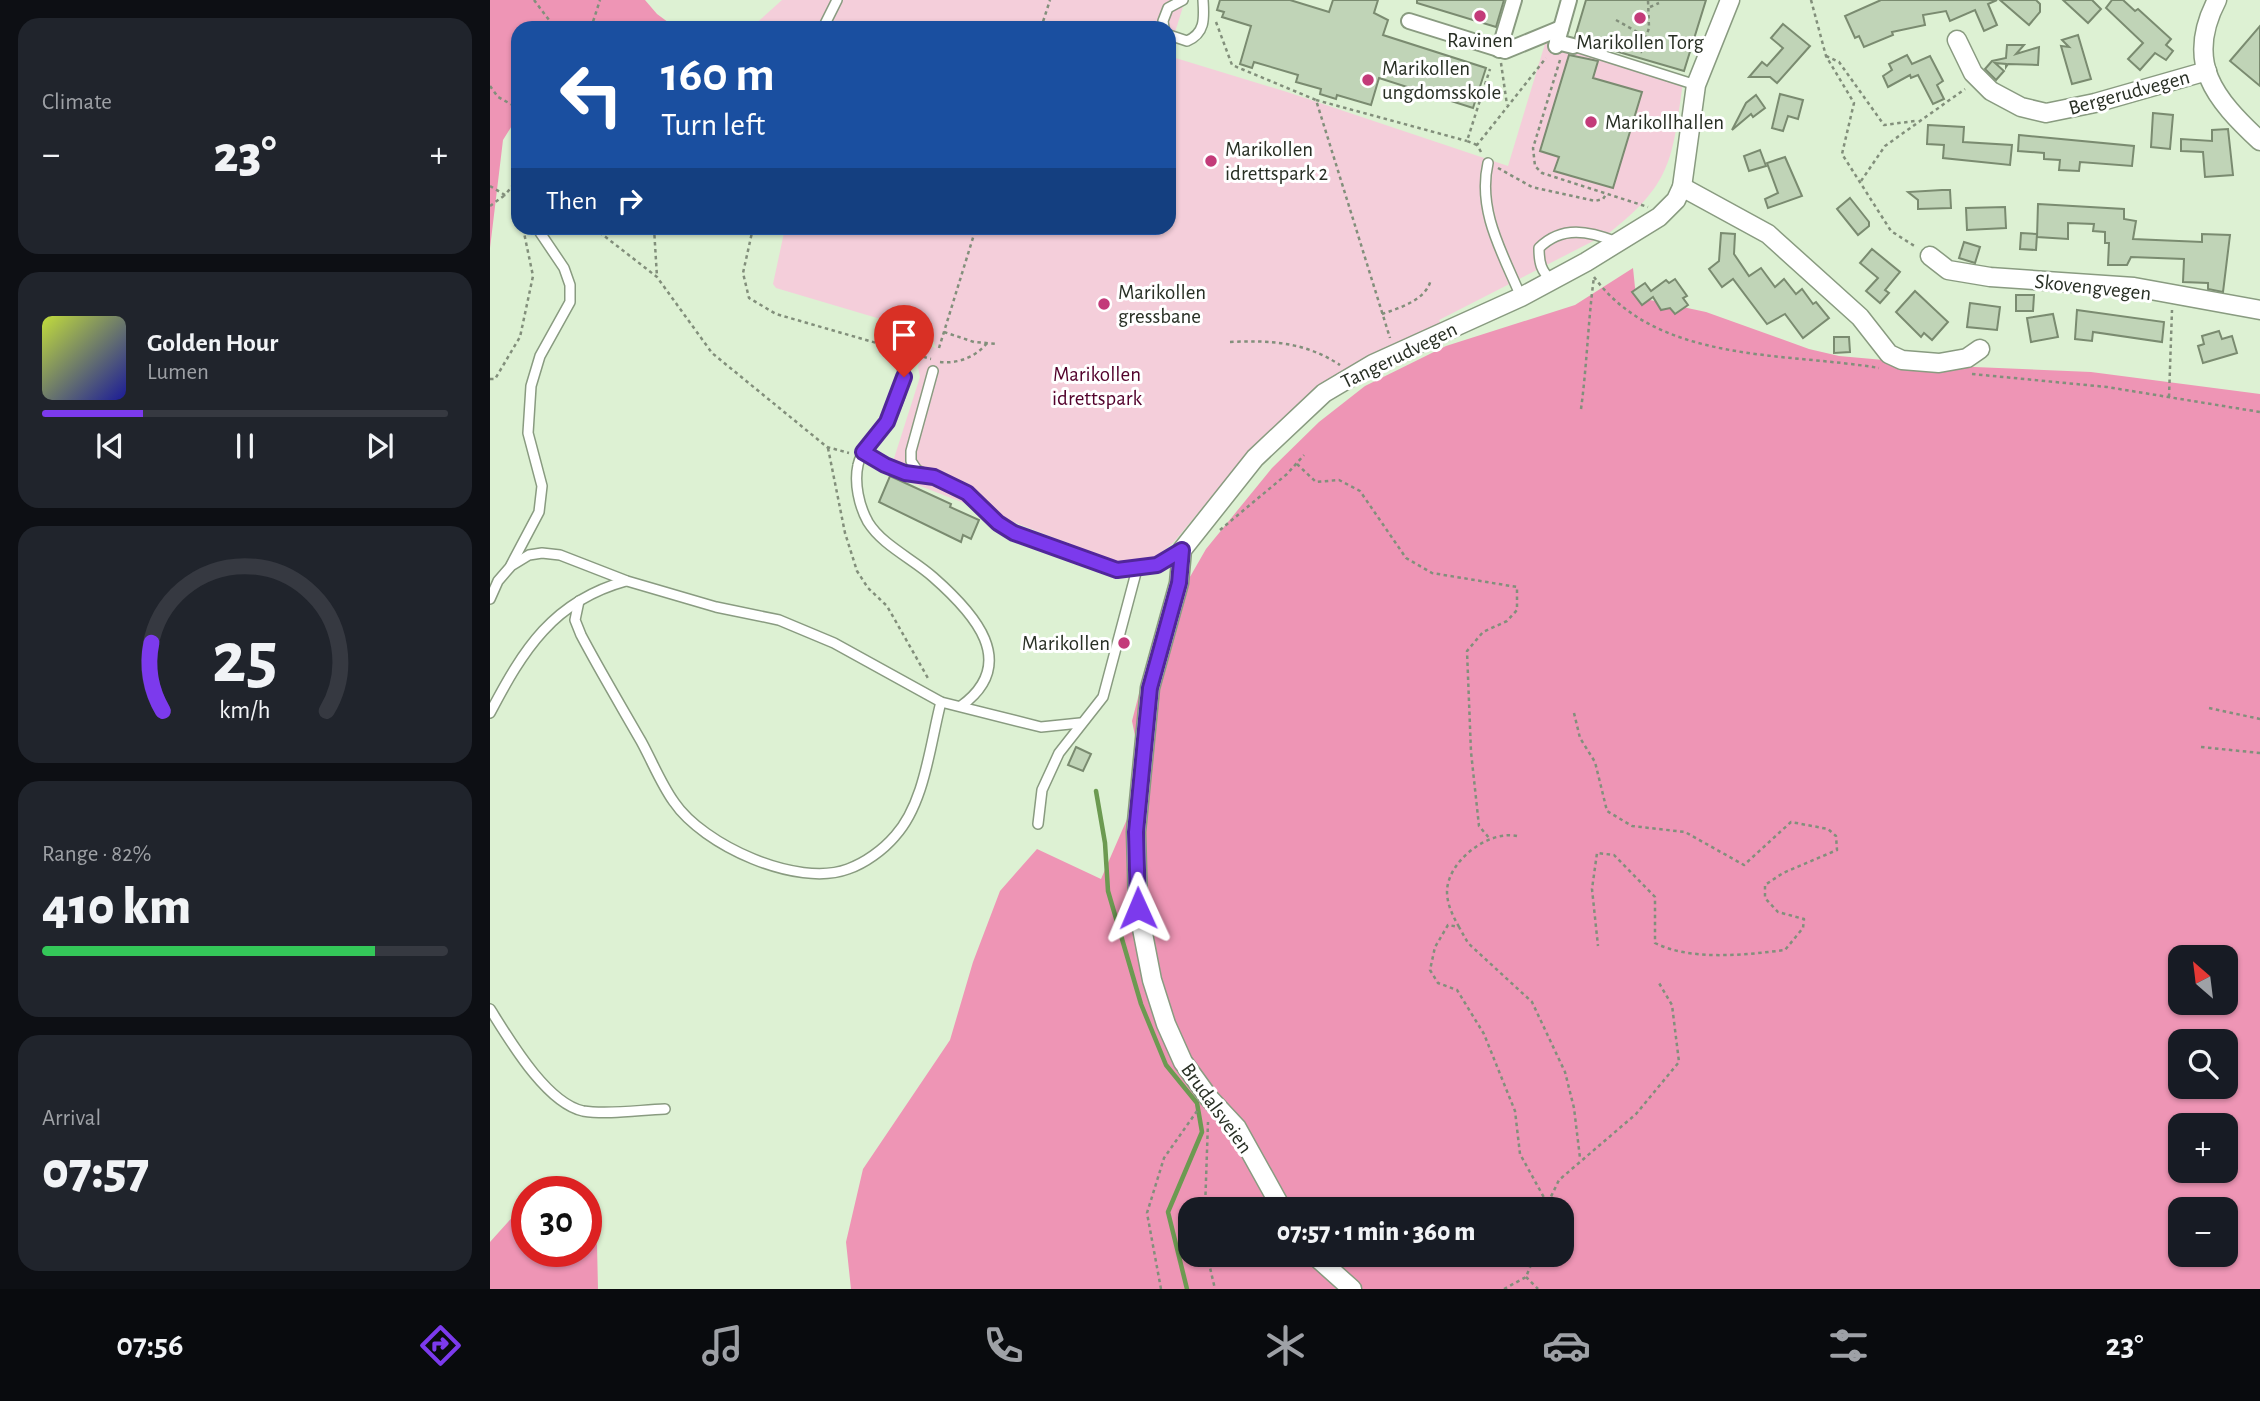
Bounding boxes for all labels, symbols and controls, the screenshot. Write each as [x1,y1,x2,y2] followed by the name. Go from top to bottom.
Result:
[1472,8,1488,24] marker: Ravinen
[1632,10,1648,26] marker: Marikollen Torg
[1447,30,1513,51] place label: Ravinen
[1576,32,1705,53] place label: Marikollen Torg
[546,49,637,140] icon: left
[661,51,775,100] text: 160 m
[1382,58,1501,103] place label: Marikollen ungdomsskole
[2066,66,2192,119] street label: Bergerudvegen
[1360,72,1376,88] marker: Marikollen ungdomsskole
[42,91,112,114] text: Climate
[661,109,765,141] text: Turn left
[1605,112,1724,133] place label: Marikollhallen
[1583,114,1599,130] marker: Marikollhallen
[214,129,276,181] text: 23°
[42,136,60,174] text: −
[430,136,448,174] text: +
[1225,139,1328,184] place label: Marikollen idrettspark 2
[1203,153,1219,169] marker: Marikollen idrettspark 2
[611,182,649,220] icon: right
[546,188,597,214] text: Then
[2034,271,2152,304] street label: Skovengvegen
[1118,282,1206,327] place label: Marikollen gressbane
[1096,296,1112,312] marker: Marikollen gressbane
[874,305,934,377] pin
[885,316,923,354] icon: arrive
[1338,318,1461,393] street label: Tangerudvegen
[147,330,278,356] text: Golden Hour
[147,361,209,384] text: Lumen
[1052,364,1142,409] park label: Marikollen idrettspark
[91,427,129,465] icon: previous
[226,427,264,465] icon: pause
[361,427,399,465] icon: next
[212,623,278,696] text: 25
[1022,633,1110,654] place label: Marikollen
[1116,635,1132,651] marker: Marikollen
[219,697,271,722] text: km/h
[42,843,152,866] text: Range · 82%
[1101,871,1175,945] position arrow
[42,881,191,933] text: 410 km
[2168,945,2238,1015] north arrow
[2168,945,2238,1267] map controls
[2168,1029,2238,1099] button: search
[1177,1059,1256,1157] street label: Brudalsveien
[42,1107,101,1130] text: Arrival
[2168,1113,2238,1183] button: +
[42,1145,149,1197] text: 07:57
[511,1176,602,1267] speed limit sign: 30
[2168,1197,2238,1267] button: −
[1277,1219,1475,1245] text: 07:57 · 1 min · 360 m
[416,1321,465,1370] icon: directions
[698,1321,747,1370] icon: music
[979,1321,1028,1370] icon: phone
[1261,1321,1310,1370] icon: climate
[1542,1321,1591,1370] icon: car
[1824,1321,1873,1370] icon: filters
[116,1329,183,1361] text: 07:56
[2105,1329,2144,1361] text: 23°

